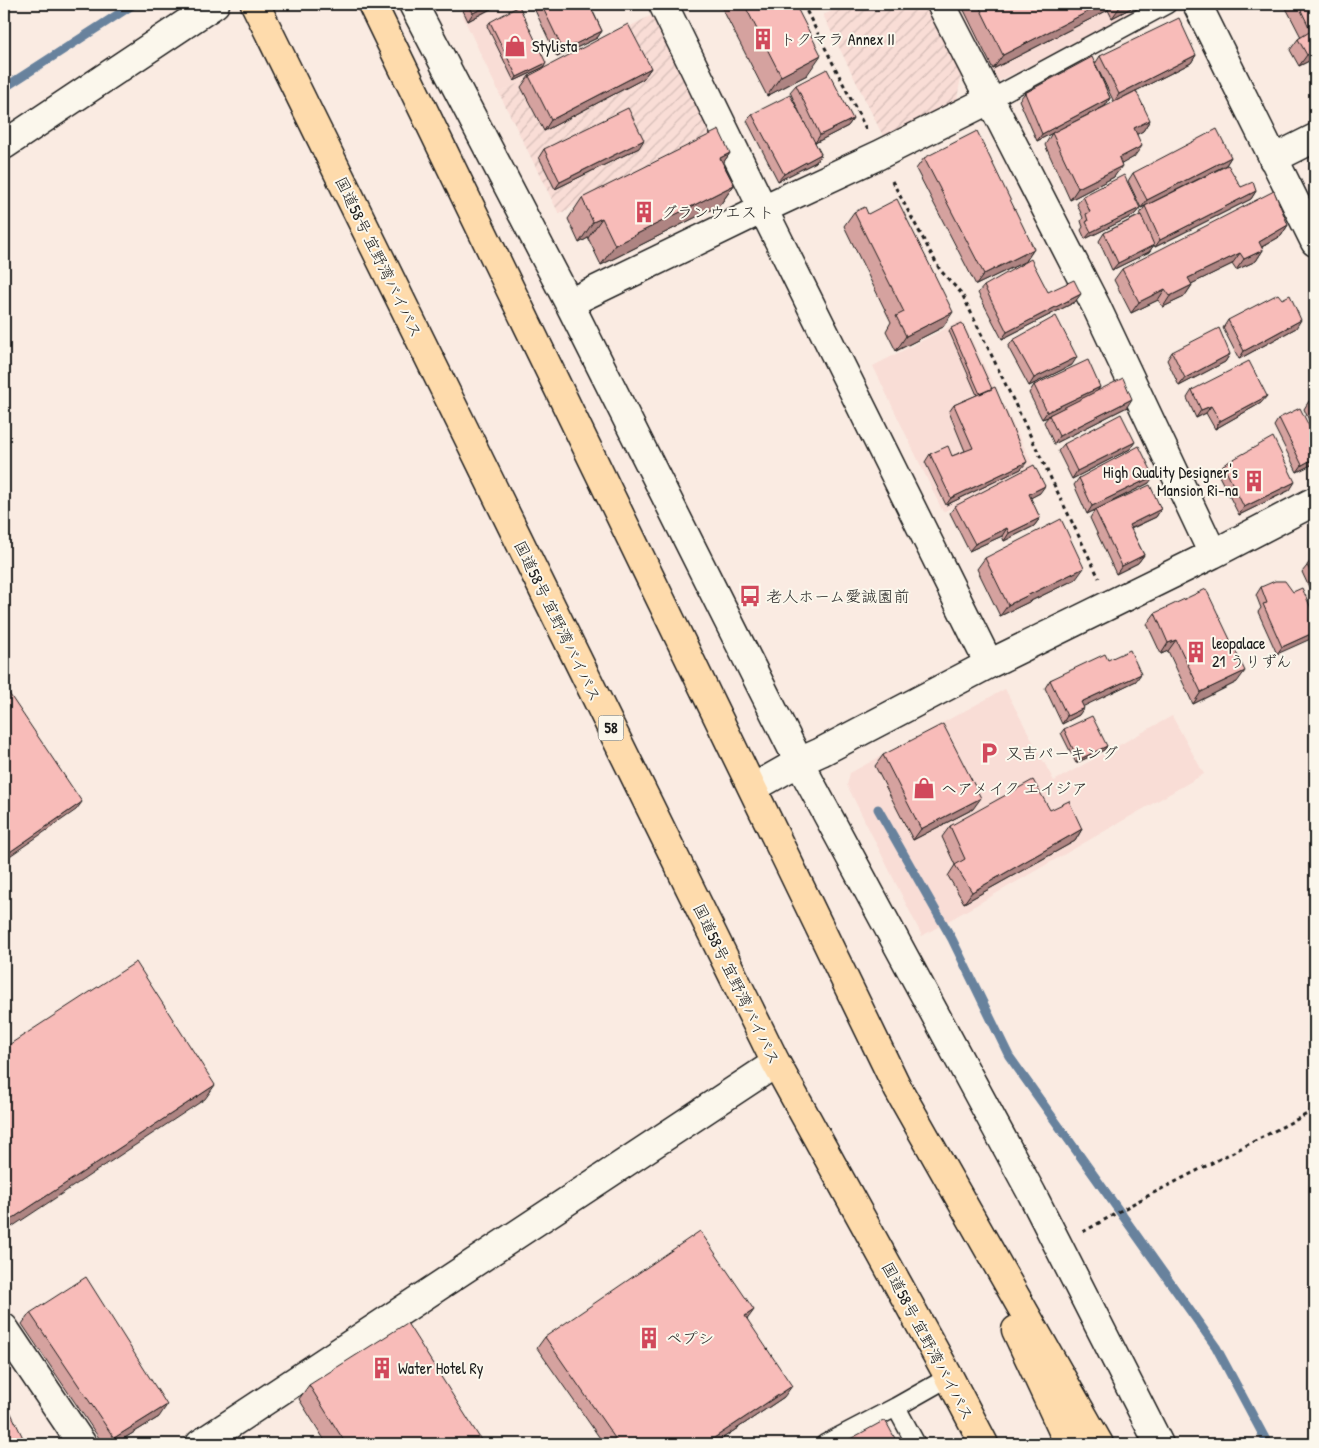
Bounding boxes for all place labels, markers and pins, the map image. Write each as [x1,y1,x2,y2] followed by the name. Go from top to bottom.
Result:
[750,26,776,52] building icon: トクマラ Annex II
[780,28,895,50] place label: トクマラ Annex II
[502,33,528,59] shop icon: Stylista
[532,35,577,57] place label: Stylista
[631,199,657,225] building icon: グランウエスト
[661,201,774,223] place label: グランウエスト
[1103,461,1238,501] place label: High Quality Designer's Mansion Ri-na
[1241,468,1267,494] building icon: High Quality Designer's Mansion Ri-na
[737,583,763,609] bus stop icon: 老人ホーム愛誠園前
[766,585,909,607] place label: 老人ホーム愛誠園前
[1212,632,1292,672] place label: leopalace 21 うりずん
[1183,639,1209,665] building icon: leopalace 21 うりずん
[976,740,1002,766] parking icon: 又吉パーキング
[1006,742,1118,764] place label: 又吉パーキング
[911,775,937,801] shop icon: ヘアメイク エイジア
[941,777,1087,799] place label: ヘアメイク エイジア
[636,1325,662,1351] building icon: ペプシ
[666,1327,714,1349] place label: ペプシ
[369,1355,395,1381] building icon: Water Hotel Ry
[398,1357,484,1379] place label: Water Hotel Ry

